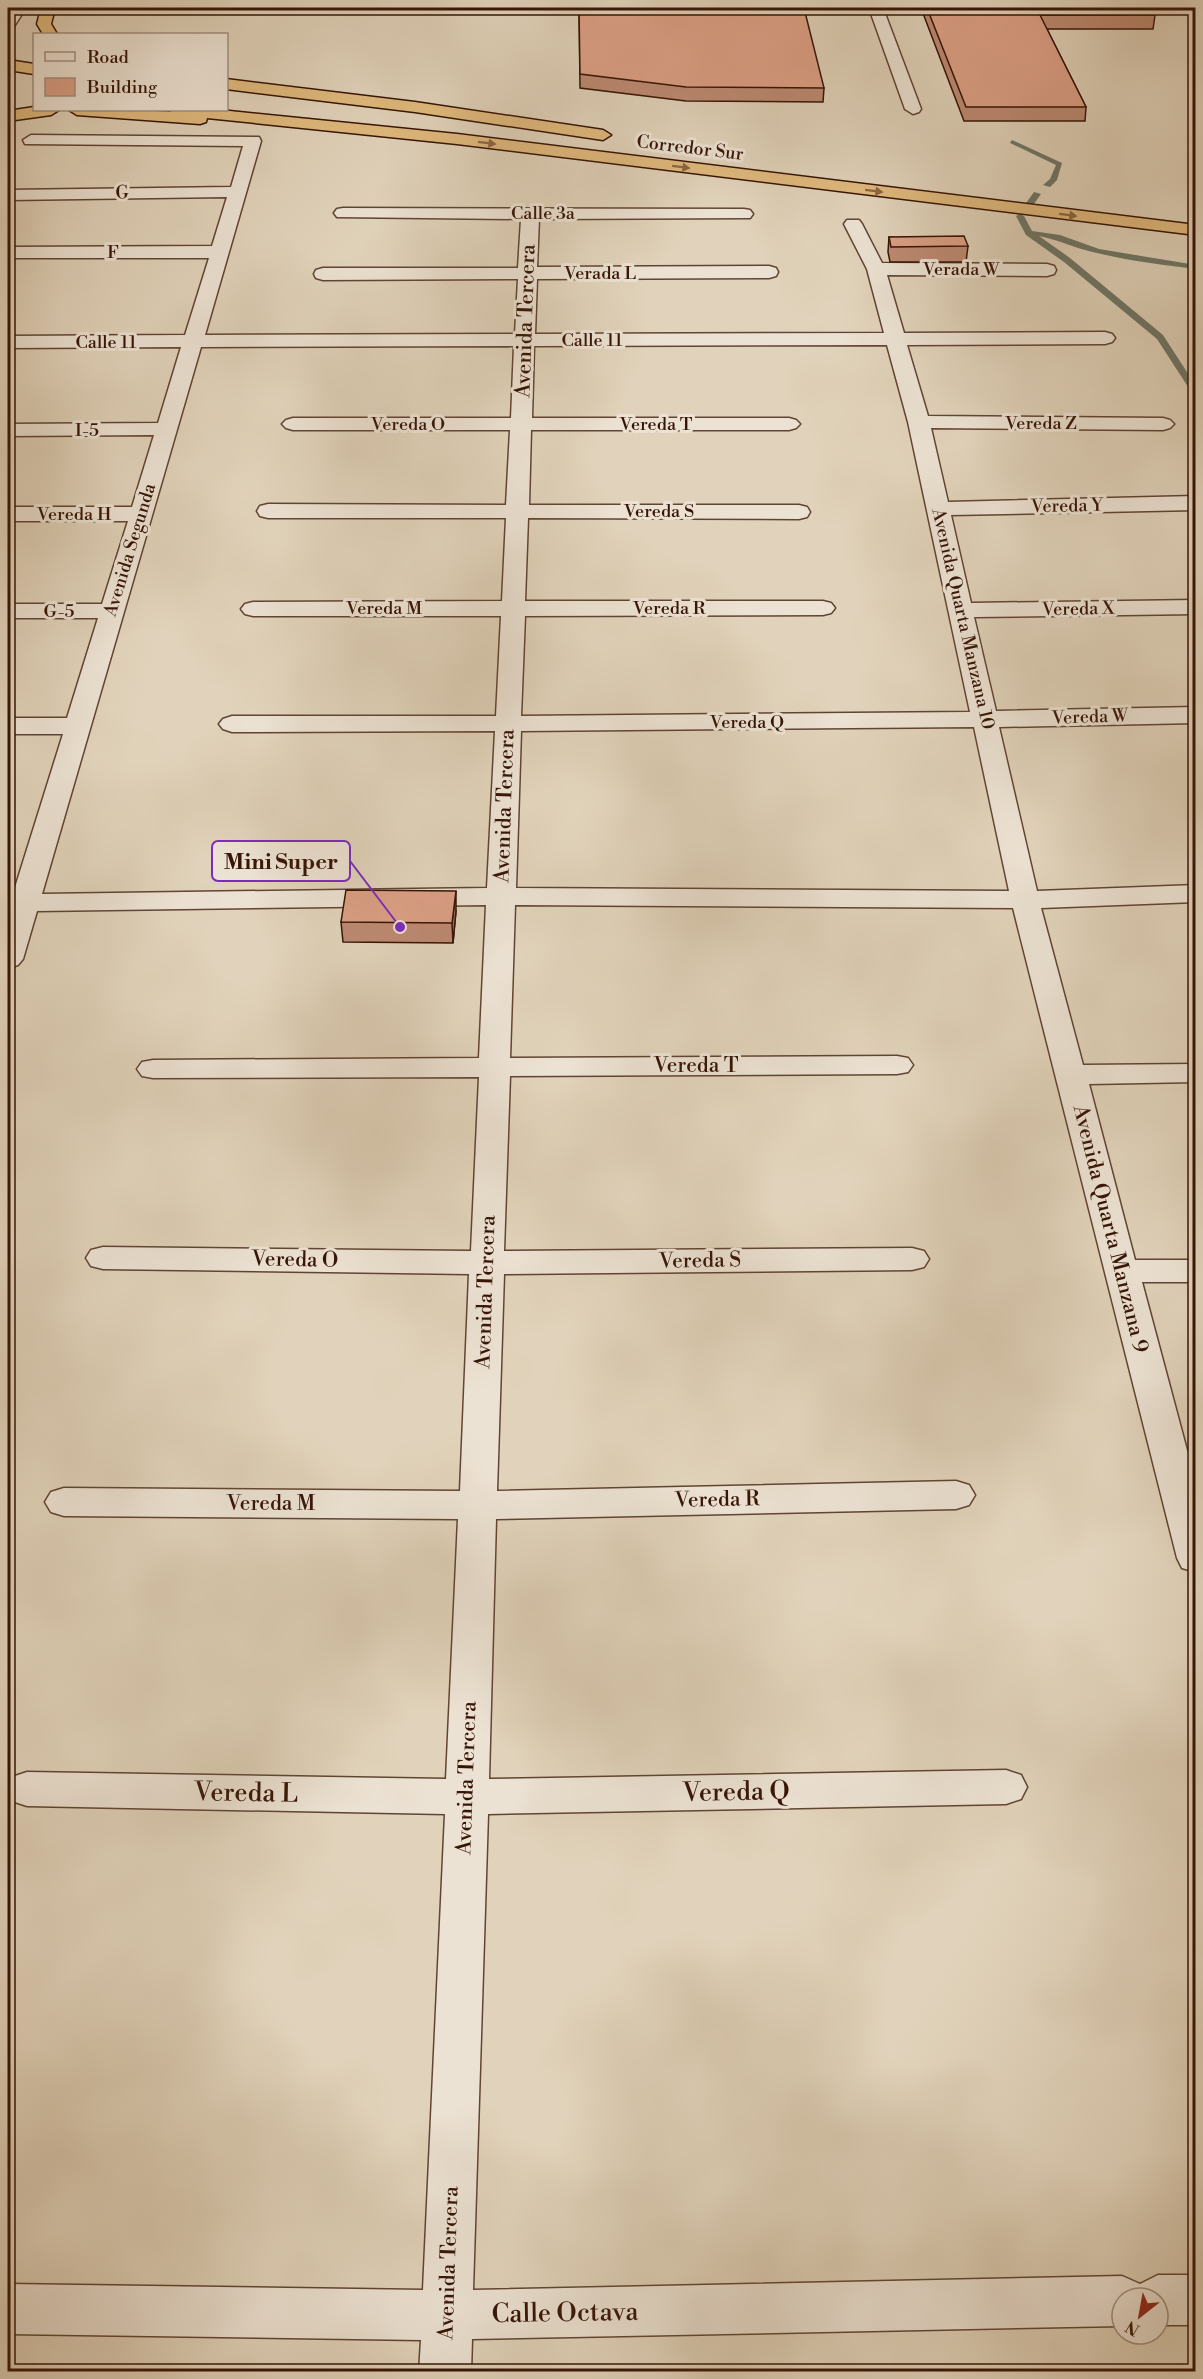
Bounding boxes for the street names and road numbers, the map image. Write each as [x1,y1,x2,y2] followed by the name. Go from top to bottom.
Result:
[635,130,745,166] street label: Corredor Sur
[115,181,130,205] street label: G
[511,202,576,225] street label: Calle 3a
[107,241,119,264] street label: F
[510,243,542,399] street label: Avenida Tercera
[922,258,1000,281] street label: Verada W
[563,262,636,285] street label: Verada L
[561,329,623,352] street label: Calle 11
[75,331,137,354] street label: Calle 11
[1004,412,1077,435] street label: Vereda Z
[370,413,445,436] street label: Vereda O
[619,413,693,436] street label: Vereda T
[75,419,99,442] street label: I-5
[99,480,161,620] street label: Avenida Segunda
[1030,494,1104,518] street label: Vereda Y
[623,500,694,523] street label: Vereda S
[36,503,112,526] street label: Vereda H
[926,505,1000,732] street label: Avenida Quarta Manzana 10
[345,597,422,620] street label: Vereda M
[632,597,706,620] street label: Vereda R
[1041,597,1115,621] street label: Vereda X
[44,600,75,623] street label: G-5
[1050,704,1129,730] street label: Vereda W
[709,711,784,734] street label: Vereda Q
[489,728,521,884] street label: Avenida Tercera
[652,1053,739,1079] street label: Vereda T
[1066,1101,1153,1356] street label: Avenida Quarta Manzana 9
[470,1214,502,1370] street label: Avenida Tercera
[250,1246,339,1274] street label: Vereda O
[658,1247,741,1275] street label: Vereda S
[673,1486,760,1514] street label: Vereda R
[226,1491,316,1517] street label: Vereda M
[451,1700,483,1856] street label: Avenida Tercera
[681,1775,790,1809] street label: Vereda Q
[193,1776,298,1810] street label: Vereda L
[433,2185,465,2341] street label: Avenida Tercera
[491,2296,640,2330] street label: Calle Octava

